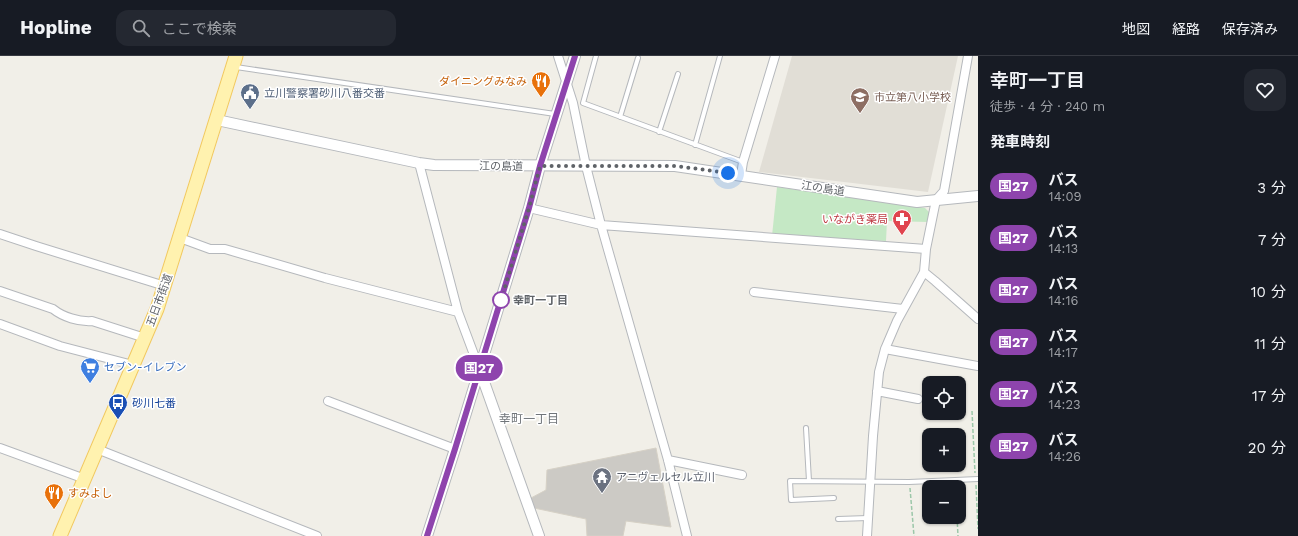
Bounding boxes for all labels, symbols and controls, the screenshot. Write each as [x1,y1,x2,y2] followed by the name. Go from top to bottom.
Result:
[116,10,396,46] search box
[20,16,92,39] text: Hopline
[130,17,152,39] icon: search
[162,20,237,38] text: ここで検索
[1122,21,1150,37] text: 地図
[1172,21,1200,37] text: 経路
[1222,21,1278,37] text: 保存済み
[990,69,1085,92] text: 幸町一丁目
[1244,69,1286,111] button: heart
[530,70,552,98] restaurant icon: ダイニングみなみ
[439,75,527,88] place label: ダイニングみなみ
[239,82,261,110] public building icon: 立川警察署砂川八番交番
[849,86,871,114] school or university icon: 市立第八小学校
[264,87,385,100] place label: 立川警察署砂川八番交番
[874,91,951,104] place label: 市立第八小学校
[990,99,1105,114] text: 徒歩 · 4 分 · 240 m
[990,133,1050,151] text: 発車時刻
[479,160,523,173] street label: 江の島道
[718,163,738,183] your location
[1049,171,1079,189] text: バス
[998,178,1029,194] text: 国27
[800,179,846,198] street label: 江の島道
[1257,179,1286,197] text: 3 分
[1049,189,1082,204] text: 14:09
[891,208,913,236] pharmacy icon: いながき薬局
[822,213,888,226] place label: いながき薬局
[1049,223,1079,241] text: バス
[998,230,1029,246] text: 国27
[1258,231,1286,249] text: 7 分
[1049,241,1078,256] text: 14:13
[144,272,175,328] street label: 五日市街道
[1049,275,1079,293] text: バス
[998,282,1029,298] text: 国27
[1251,283,1286,301] text: 10 分
[492,291,510,309] marker: 幸町一丁目
[1049,293,1078,308] text: 14:16
[513,294,568,307] place label: 幸町一丁目
[1049,327,1079,345] text: バス
[998,334,1029,350] text: 国27
[1254,335,1286,353] text: 11 分
[1049,345,1078,360] text: 14:17
[456,355,502,381] line badge: 国27
[79,356,101,384] supermarket icon: セブン-イレブン
[464,360,494,376] text: 国27
[104,361,187,374] place label: セブン-イレブン
[922,376,966,524] map controls
[922,376,966,420] button: locate
[1049,379,1079,397] text: バス
[998,386,1029,402] text: 国27
[1252,387,1286,405] text: 17 分
[107,392,129,420] bus stop icon: 砂川七番
[132,397,176,410] place label: 砂川七番
[1049,397,1081,412] text: 14:23
[499,412,559,426] district label: 幸町一丁目
[922,428,966,472] button: +
[1049,431,1079,449] text: バス
[998,438,1029,454] text: 国27
[1248,439,1286,457] text: 20 分
[1049,449,1081,464] text: 14:26
[591,466,613,494] temple icon: アニヴェルセル立川
[616,471,715,484] place label: アニヴェルセル立川
[922,480,966,524] button: −
[43,482,65,510] restaurant icon: すみよし
[68,487,112,500] place label: すみよし

